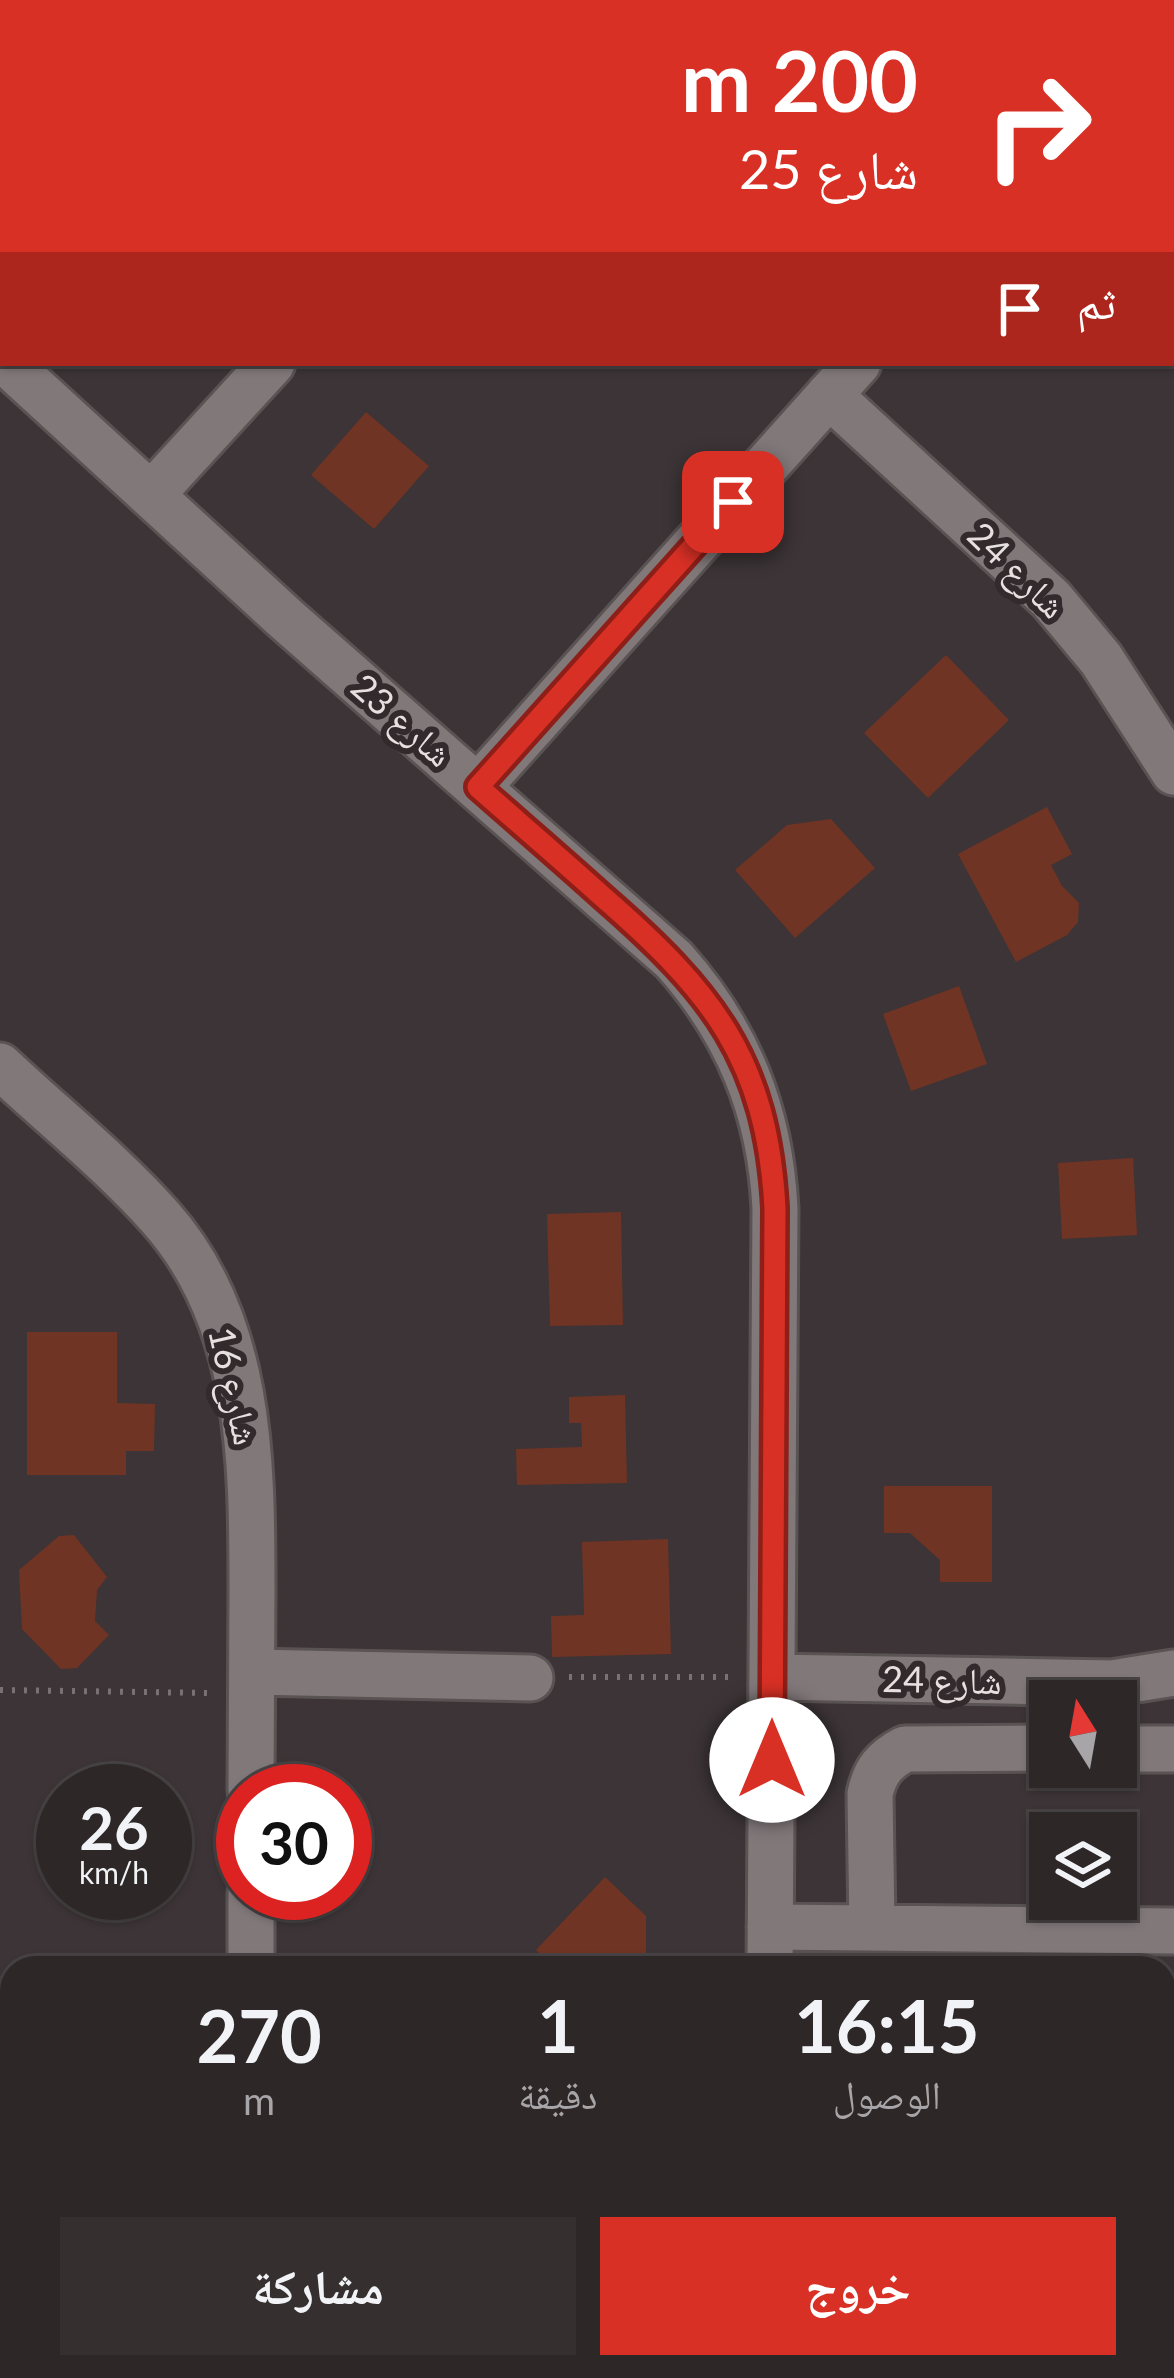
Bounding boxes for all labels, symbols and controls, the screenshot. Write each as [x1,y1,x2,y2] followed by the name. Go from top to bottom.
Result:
[681,29,918,130] text: 200 m
[960,48,1116,204] icon: right
[739,136,918,201] text: شارع 25
[1077,275,1116,329] text: ثم
[987,276,1053,342] icon: arrive
[682,451,784,553] pin
[700,469,766,535] icon: arrive
[958,512,1076,628] street label: شارع 24
[342,663,462,777] street label: شارع 23
[198,1323,270,1449] street label: شارع 16
[882,1656,1002,1704] street label: شارع 24
[1029,1680,1137,1788] north arrow
[1029,1680,1137,1920] map controls
[709,1697,835,1823] position arrow
[216,1764,372,1920] speed limit sign: 30
[79,1791,149,1863] text: 26
[1029,1812,1137,1920] button: layers
[79,1854,149,1890] text: km/h
[537,1982,579,2068] text: 1
[794,1982,980,2068] text: 16:15
[196,1992,322,2078] text: 270
[518,2071,598,2117] text: دقيقة
[833,2071,941,2117] text: الوصول
[243,2077,275,2123] text: m
[60,2217,576,2355] button: مشاركة
[600,2217,1116,2355] button: خروج

